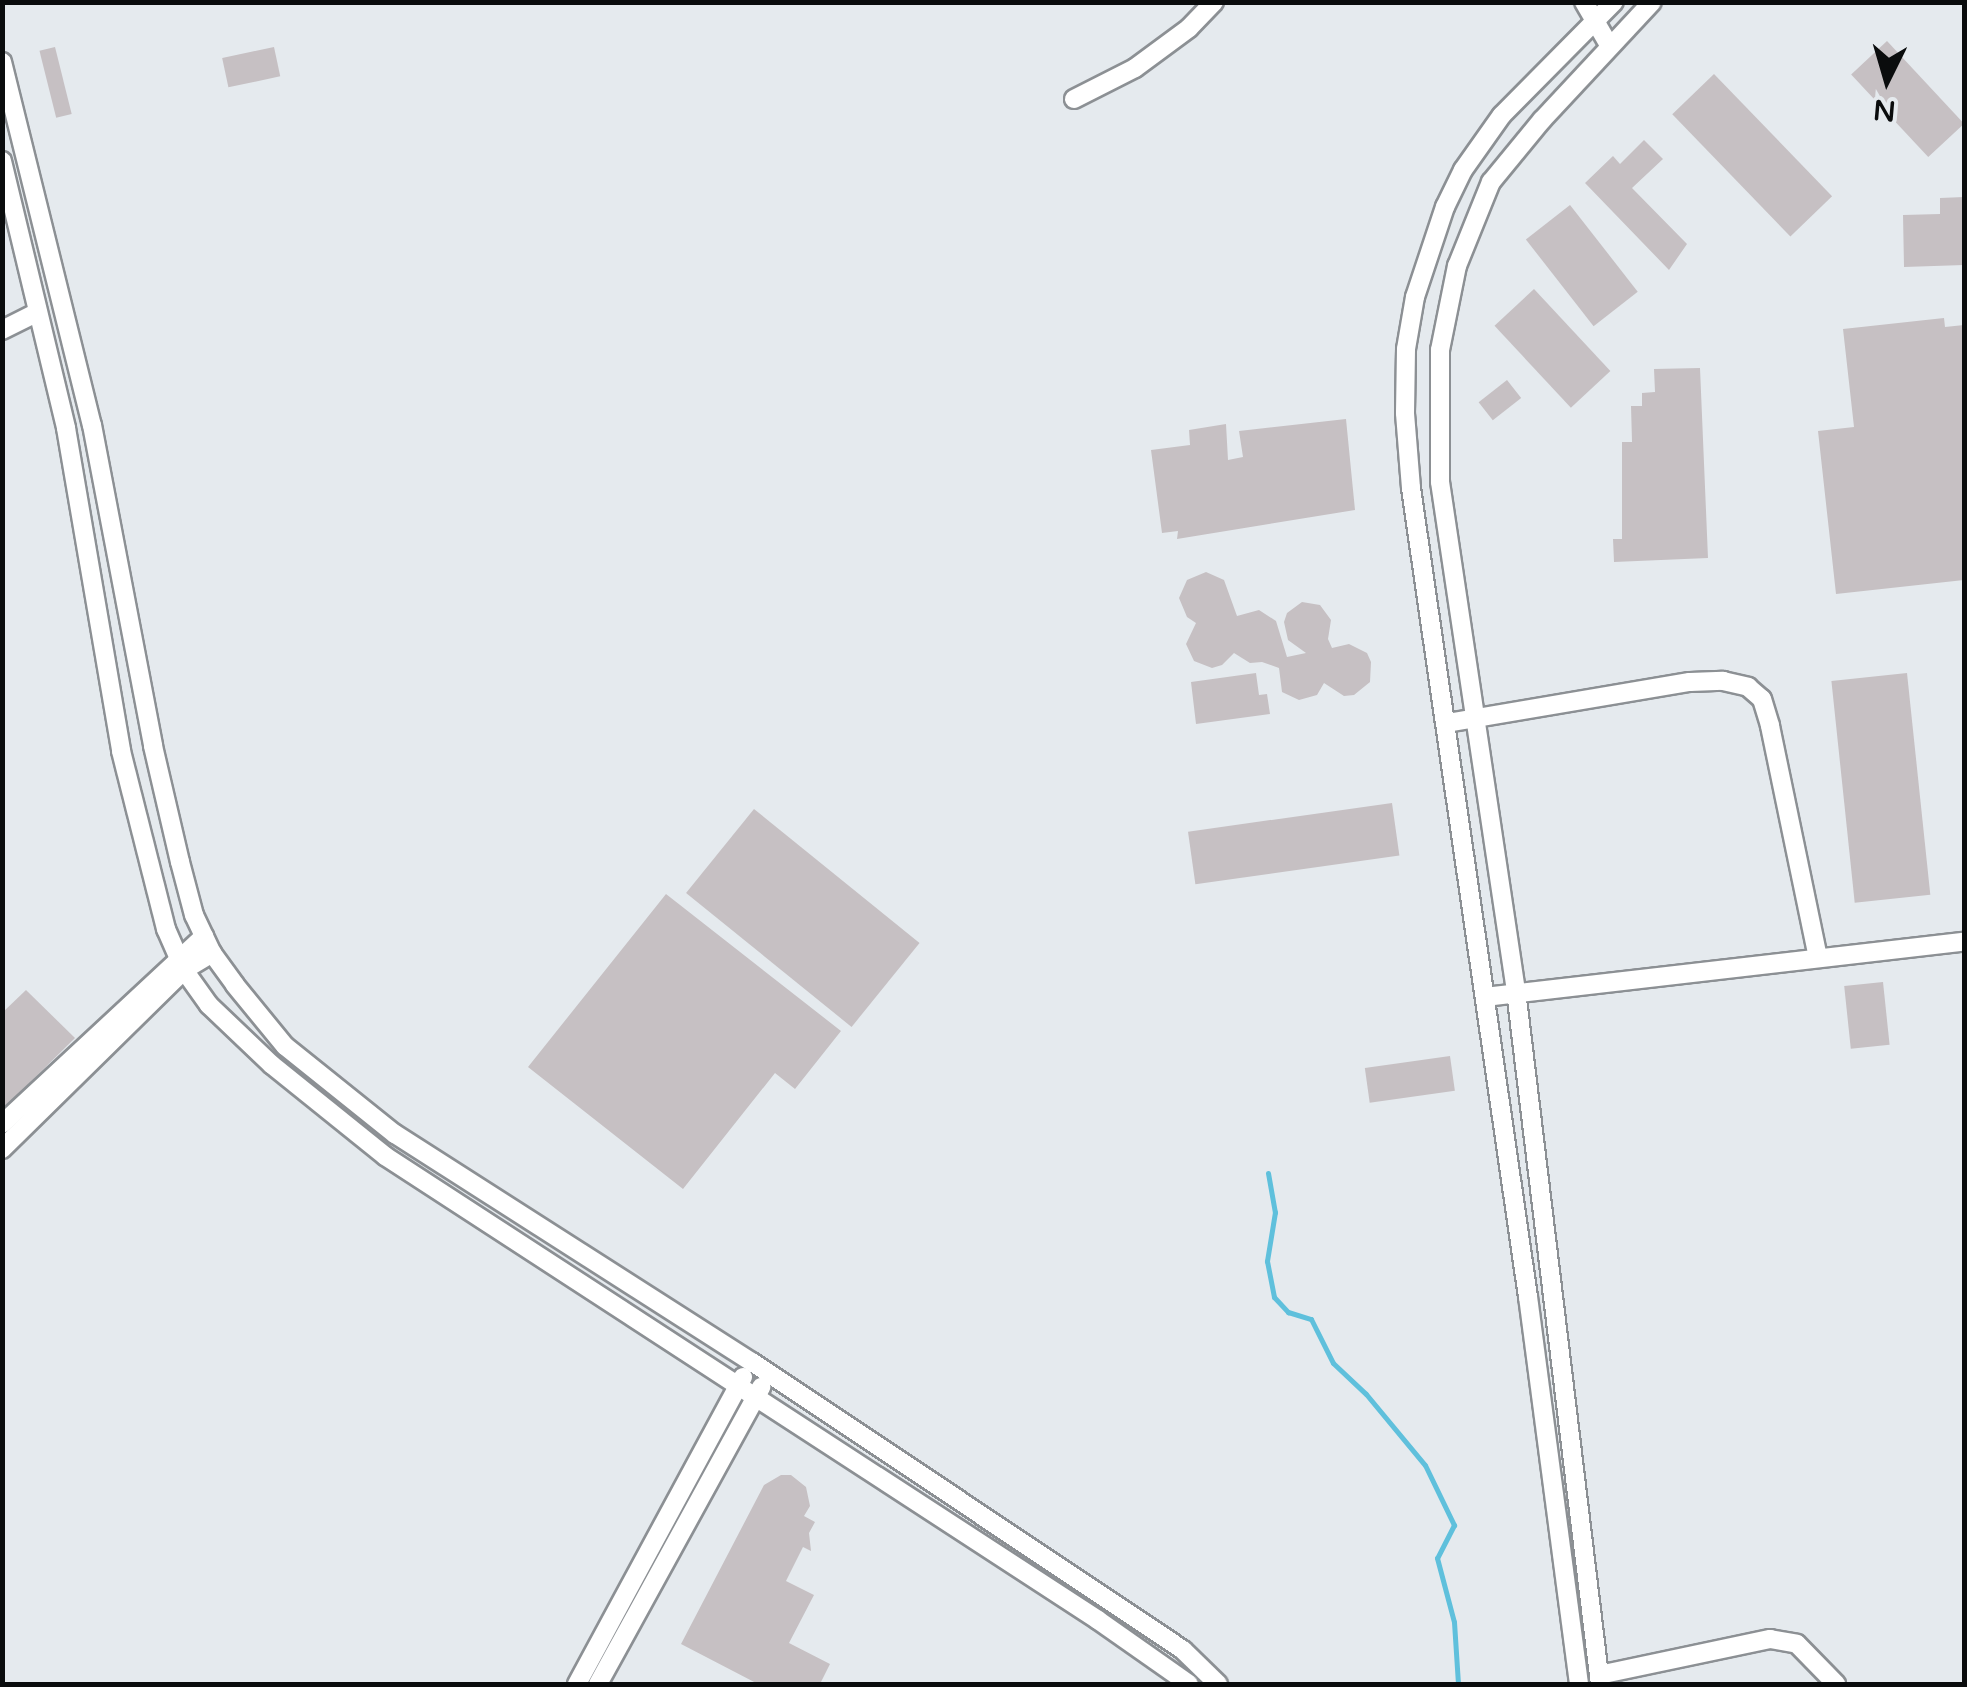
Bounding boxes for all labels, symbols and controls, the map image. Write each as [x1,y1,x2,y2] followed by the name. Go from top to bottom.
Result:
[1837,30,1937,130] north arrow
[1872,92,1897,128] text: N

